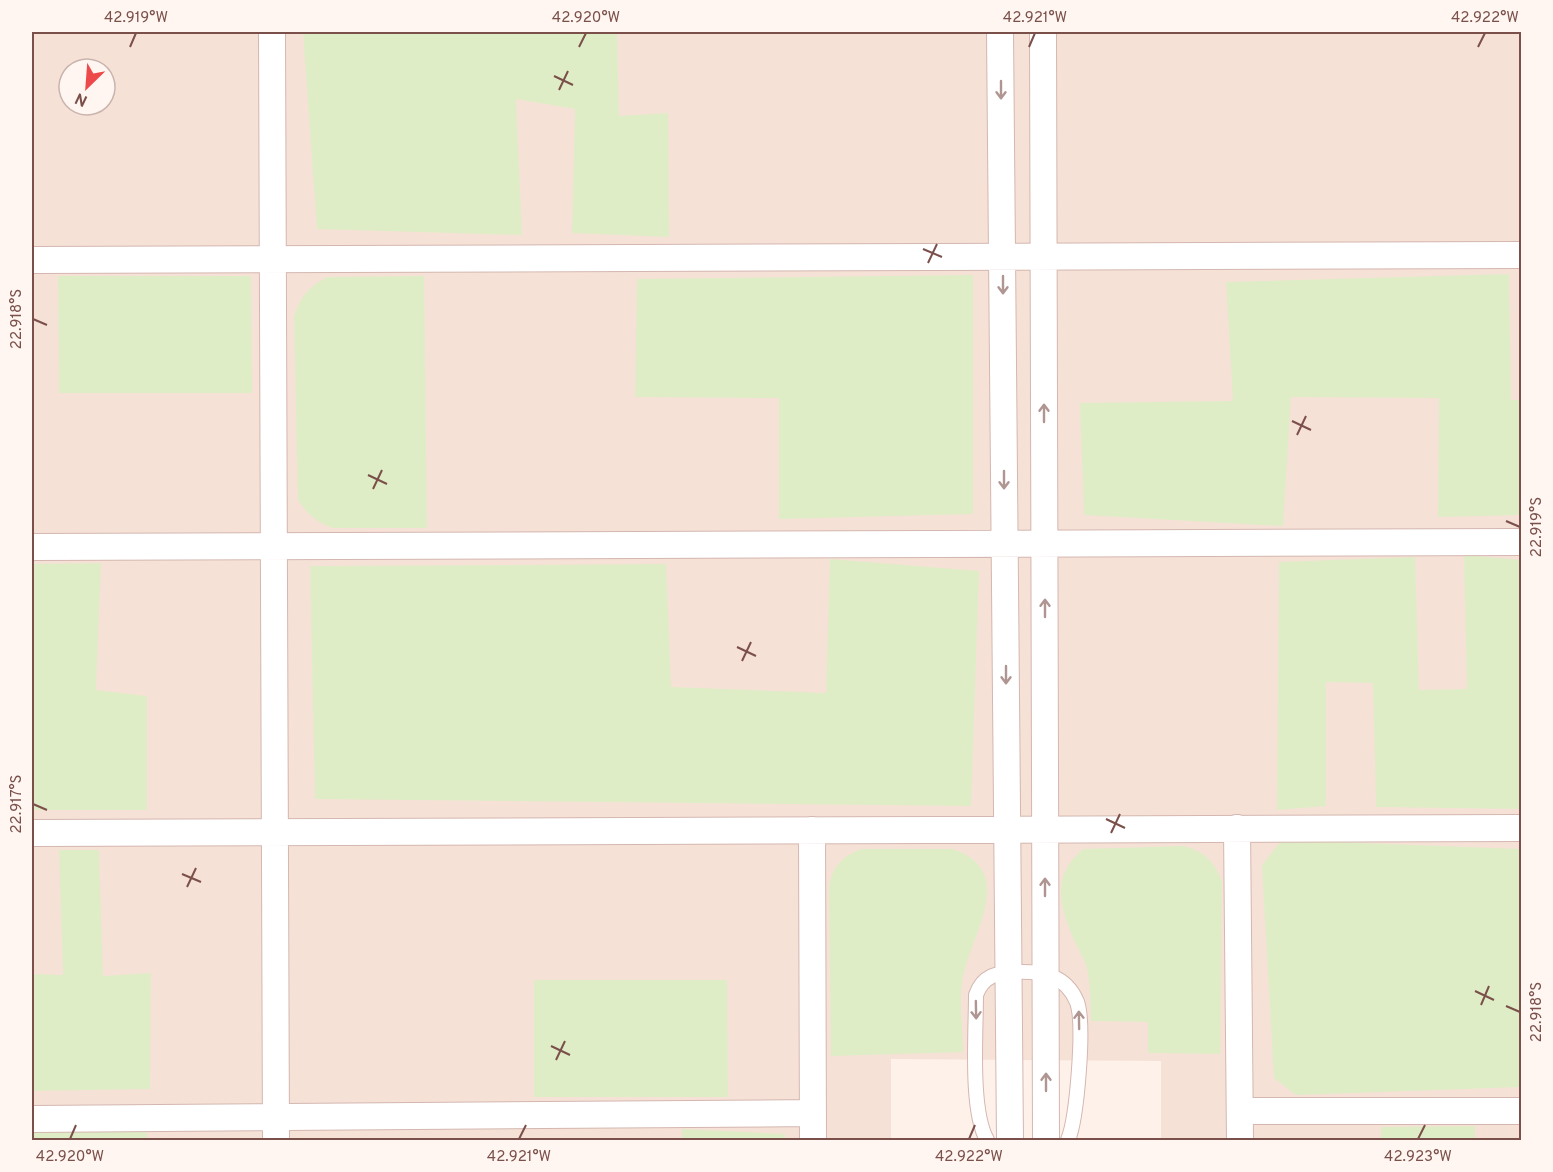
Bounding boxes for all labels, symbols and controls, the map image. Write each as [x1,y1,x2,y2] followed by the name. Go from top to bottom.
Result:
[104,9,168,28] text: 42.919°W
[552,9,620,28] text: 42.920°W
[1003,9,1067,28] text: 42.921°W
[1451,9,1519,28] text: 42.922°W
[57,57,117,117] north arrow
[995,79,1007,99] one-way arrow
[72,87,91,110] text: N
[997,274,1008,294] one-way arrow
[8,289,27,349] text: 22.918°S
[1038,404,1050,424] one-way arrow
[998,469,1010,489] one-way arrow
[1528,497,1547,557] text: 22.919°S
[1039,599,1050,619] one-way arrow
[1000,664,1012,684] one-way arrow
[8,774,27,834] text: 22.917°S
[1039,878,1051,898] one-way arrow
[1528,982,1547,1042] text: 22.918°S
[970,1000,982,1020] one-way arrow
[1074,1011,1085,1031] one-way arrow
[1040,1073,1052,1093] one-way arrow
[36,1148,104,1167] text: 42.920°W
[487,1148,551,1167] text: 42.921°W
[935,1148,1003,1167] text: 42.922°W
[1384,1148,1452,1167] text: 42.923°W

